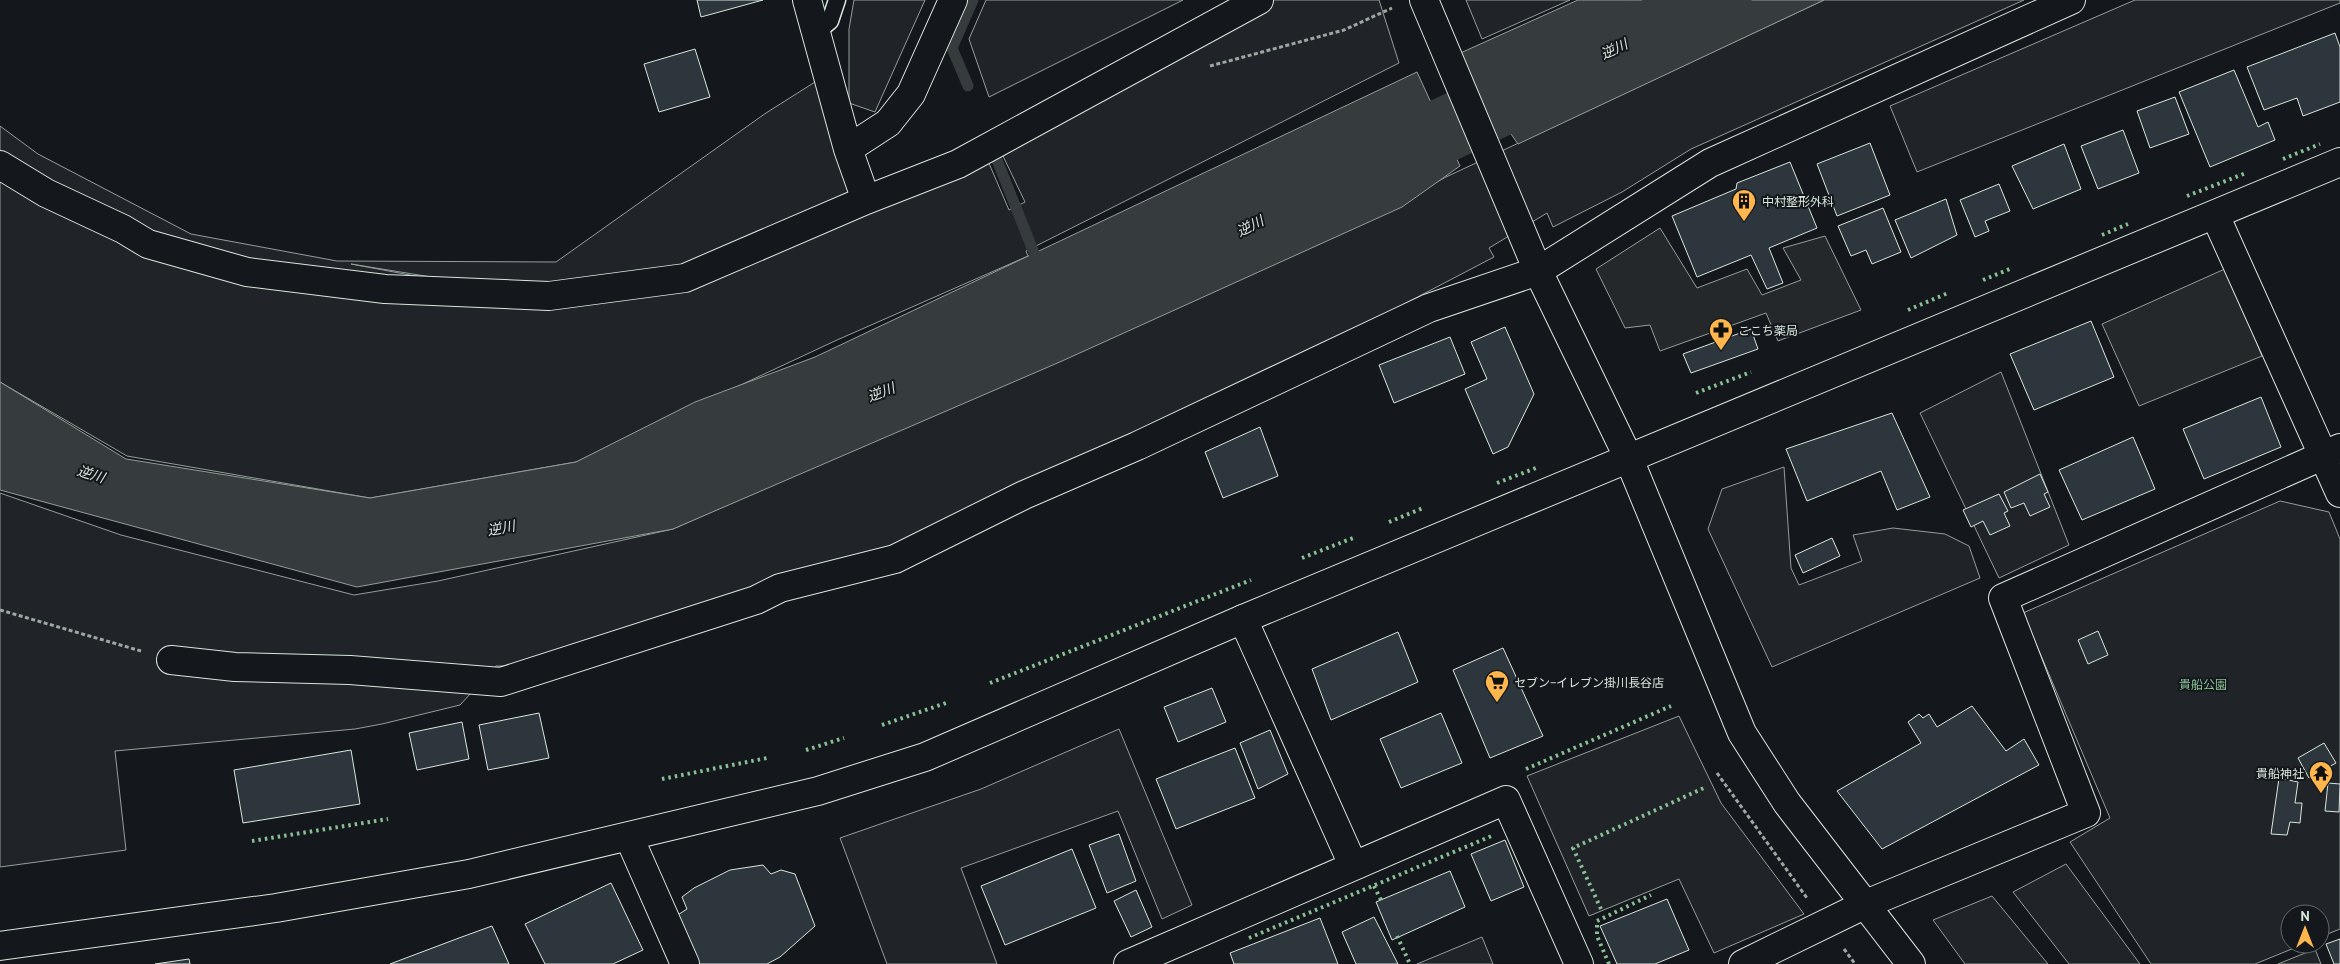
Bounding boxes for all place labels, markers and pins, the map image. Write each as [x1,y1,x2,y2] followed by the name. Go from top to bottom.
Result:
[1731,188,1757,222] building icon: 中村整形外科
[1762,194,1834,209] place label: 中村整形外科
[1708,317,1734,351] pharmacy icon: ここち薬局
[1738,323,1798,338] place label: ここち薬局
[1484,669,1510,703] supermarket icon: セブン−イレブン掛川長谷店
[1514,675,1664,690] place label: セブン−イレブン掛川長谷店
[2308,760,2334,794] temple icon: 貴船神社
[2256,766,2304,781] place label: 貴船神社

